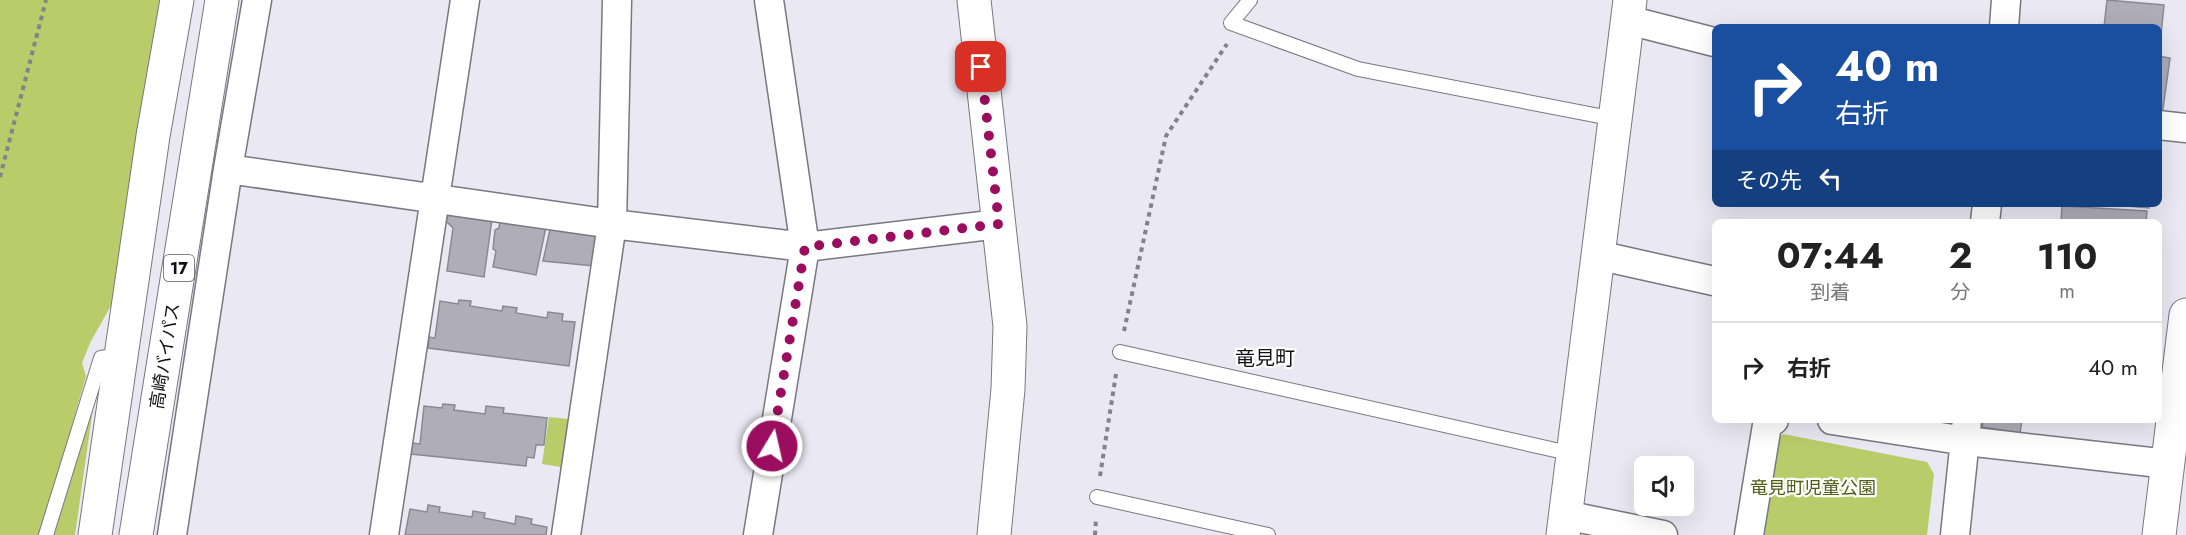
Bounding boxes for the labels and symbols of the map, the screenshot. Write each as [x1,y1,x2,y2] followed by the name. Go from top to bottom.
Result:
[955,41,1006,92] pin
[164,255,194,281] road number: 17
[144,301,186,411] street label: 高崎バイパス
[1235,344,1295,373] district label: 竜見町
[740,414,804,478] position arrow
[1750,475,1876,501] park label: 竜見町児童公園

